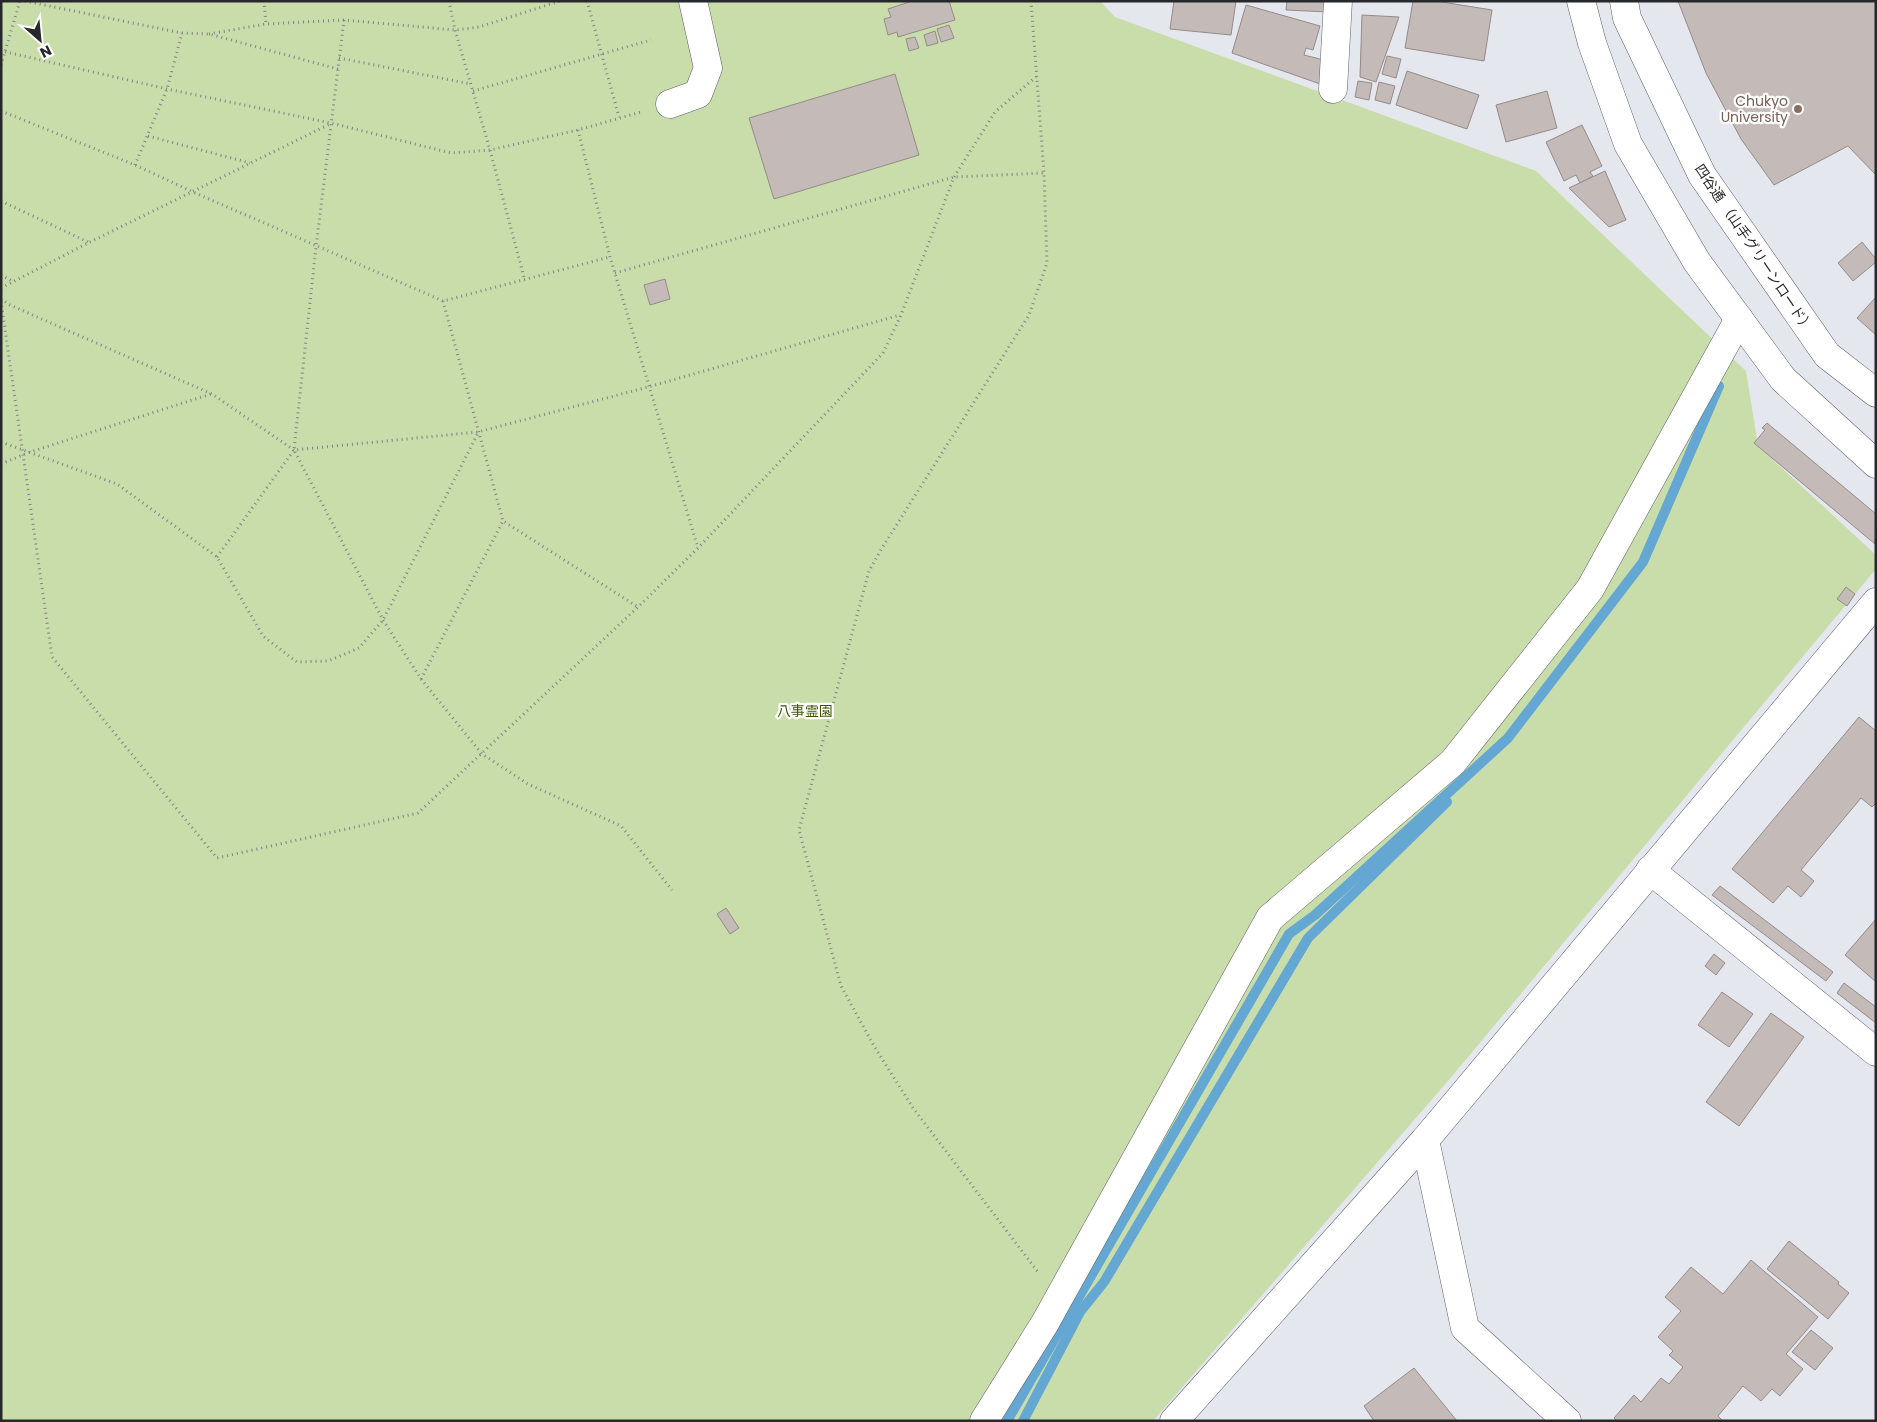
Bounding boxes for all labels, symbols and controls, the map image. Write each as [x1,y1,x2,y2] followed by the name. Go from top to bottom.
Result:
[15,15,65,65] north arrow
[37,40,55,63] text: N
[1721,91,1788,127] place label: Chukyo University
[1792,103,1804,115] marker: Chukyo University
[1690,160,1818,336] street label: 四谷通 （山手グリーンロード）
[777,701,833,721] park label: 八事霊園

